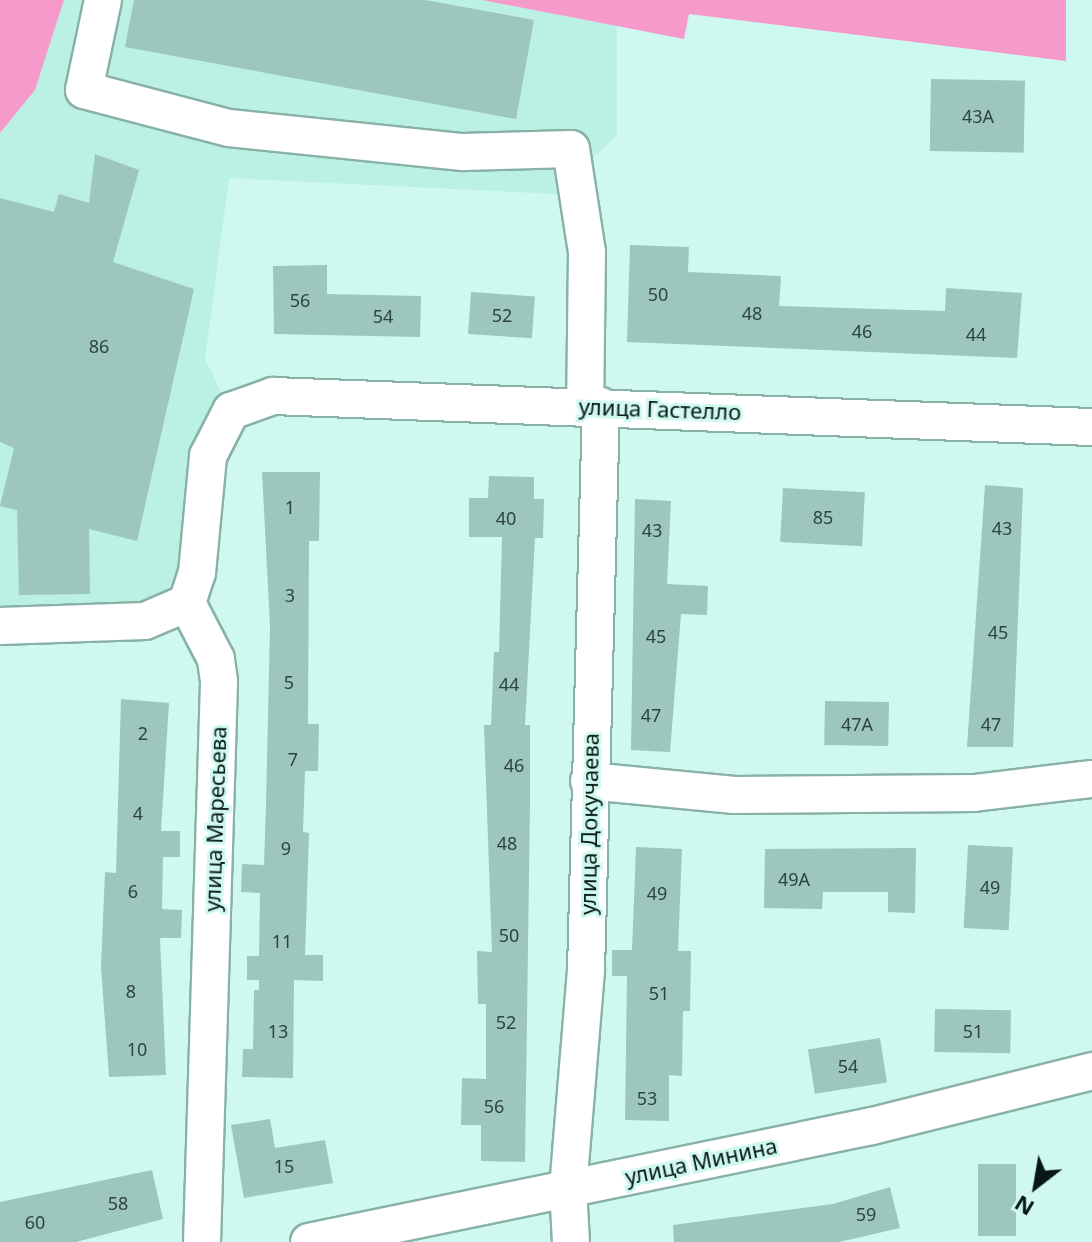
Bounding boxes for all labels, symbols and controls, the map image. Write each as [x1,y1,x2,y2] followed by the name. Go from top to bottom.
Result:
[962,105,994,127] house number: 43А
[648,283,668,305] house number: 50
[290,289,310,311] house number: 56
[742,302,762,324] house number: 48
[492,304,512,326] house number: 52
[373,305,393,327] house number: 54
[852,320,872,342] house number: 46
[966,323,986,345] house number: 44
[89,335,109,357] house number: 86
[578,393,742,425] street label: улица Гастелло
[285,496,295,518] house number: 1
[813,506,833,528] house number: 85
[496,507,516,529] house number: 40
[992,517,1012,539] house number: 43
[642,519,662,541] house number: 43
[285,584,295,606] house number: 3
[988,621,1008,643] house number: 45
[646,625,666,647] house number: 45
[284,671,294,693] house number: 5
[499,673,519,695] house number: 44
[641,704,661,726] house number: 47
[841,713,873,735] house number: 47А
[981,713,1001,735] house number: 47
[138,722,148,744] house number: 2
[199,726,231,912] street label: улица Маресьева
[574,733,604,915] street label: улица Докучаева
[288,748,298,770] house number: 7
[504,754,524,776] house number: 46
[133,802,143,824] house number: 4
[497,832,517,854] house number: 48
[281,837,291,859] house number: 9
[778,868,810,890] house number: 49А
[980,876,1000,898] house number: 49
[128,880,138,902] house number: 6
[647,882,667,904] house number: 49
[499,924,519,946] house number: 50
[272,930,292,952] house number: 11
[126,980,136,1002] house number: 8
[649,982,669,1004] house number: 51
[496,1011,516,1033] house number: 52
[268,1020,288,1042] house number: 13
[963,1020,983,1042] house number: 51
[127,1038,147,1060] house number: 10
[838,1055,858,1077] house number: 54
[637,1087,657,1109] house number: 53
[484,1095,504,1117] house number: 56
[623,1132,779,1190] street label: улица Минина
[996,1146,1076,1226] north arrow
[274,1155,294,1177] house number: 15
[1008,1189,1039,1224] text: N
[108,1192,128,1214] house number: 58
[856,1203,876,1225] house number: 59
[25,1211,45,1233] house number: 60

